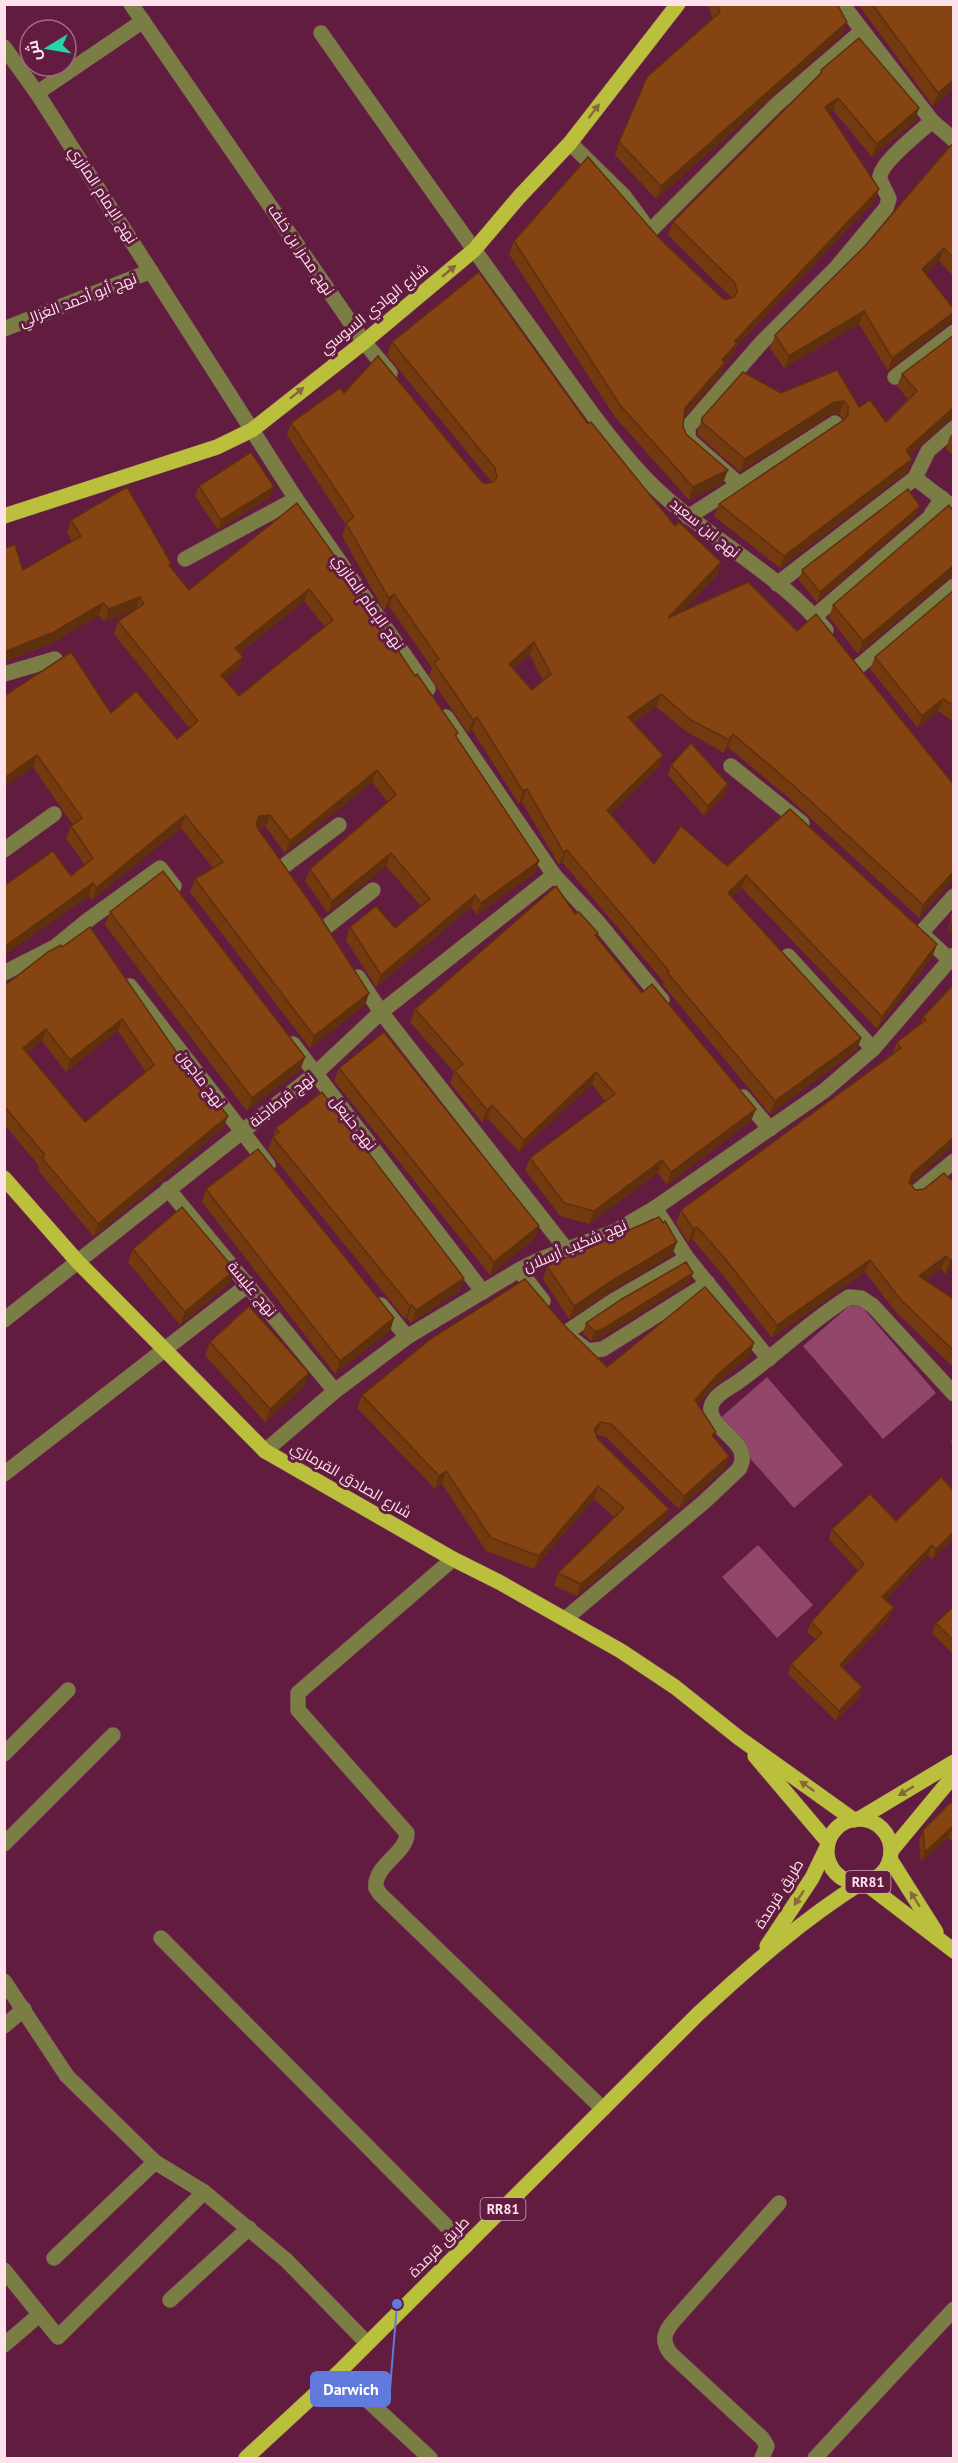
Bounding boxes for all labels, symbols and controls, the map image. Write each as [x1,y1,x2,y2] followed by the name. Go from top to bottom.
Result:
[18,18,78,78] north arrow
[22,39,45,63] text: ش
[587,104,599,119] one-way arrow
[62,142,142,249] street label: نهج الإمام المازري
[262,201,339,300] street label: نهج محرز بن خلف
[316,259,434,361] street label: شارع الهادي السوسي
[441,265,456,278] one-way arrow
[16,268,140,333] street label: نهج أبو أحمد الغزالي
[290,388,305,400] one-way arrow
[665,494,744,563] street label: نهج ابن سعيد
[326,550,408,655] street label: نهج الإمام المازري
[172,1046,230,1113] street label: نهج ماجون
[245,1068,319,1133] street label: نهج قرطاجنة
[324,1091,381,1155] street label: نهج حنبعل
[520,1215,630,1278] street label: نهج شكيب أرسلان
[222,1257,281,1322] street label: نهج عليسة
[286,1437,415,1524] street label: شارع الصادق القرمازي
[799,1780,815,1792] one-way arrow
[898,1785,914,1796] one-way arrow
[750,1855,808,1933] street label: طريق قرمدة
[846,1871,890,1893] road number: RR81
[794,1890,805,1906] one-way arrow
[910,1891,921,1907] one-way arrow
[480,2198,526,2220] road number: RR81
[404,2212,474,2282] street label: طريق قرمدة
[311,2372,390,2406] callout: Darwich
[323,2379,379,2399] text: Darwich

